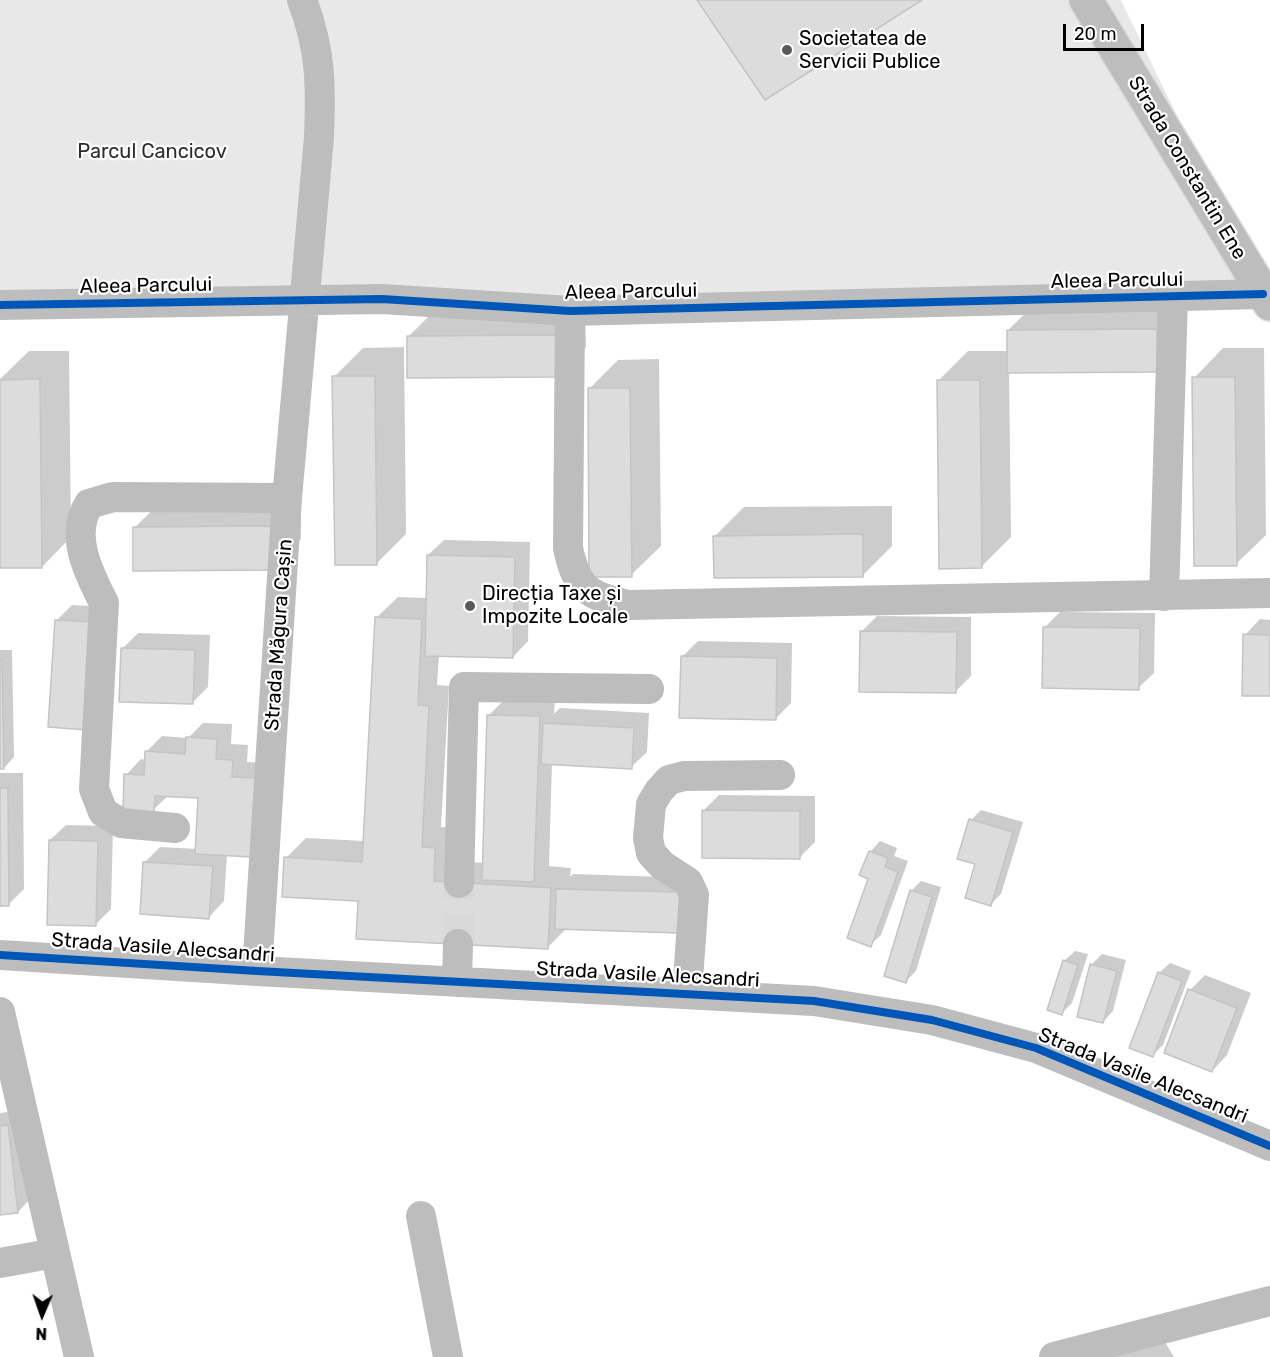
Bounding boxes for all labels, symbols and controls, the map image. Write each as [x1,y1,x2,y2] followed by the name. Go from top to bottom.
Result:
[1066,12,1147,50] scale bar
[1074,23,1116,45] text: 20 m
[799,27,940,74] place label: Societatea de Servicii Publice
[780,43,794,57] marker: Societatea de Servicii Publice
[1123,72,1251,264] street label: Strada Constantin Ene
[77,140,227,164] park label: Parcul Cancicov
[1051,268,1183,294] street label: Aleea Parcului
[80,273,212,299] street label: Aleea Parcului
[565,279,697,305] street label: Aleea Parcului
[260,538,298,732] street label: Strada Măgura Cașin
[482,582,628,629] place label: Direcția Taxe și Impozite Locale
[463,599,477,613] marker: Direcția Taxe și Impozite Locale
[51,928,275,968] street label: Strada Vasile Alecsandri
[536,957,760,993] street label: Strada Vasile Alecsandri
[1035,1023,1251,1129] street label: Strada Vasile Alecsandri
[12,1285,72,1345] north arrow
[35,1324,47,1343] text: N

